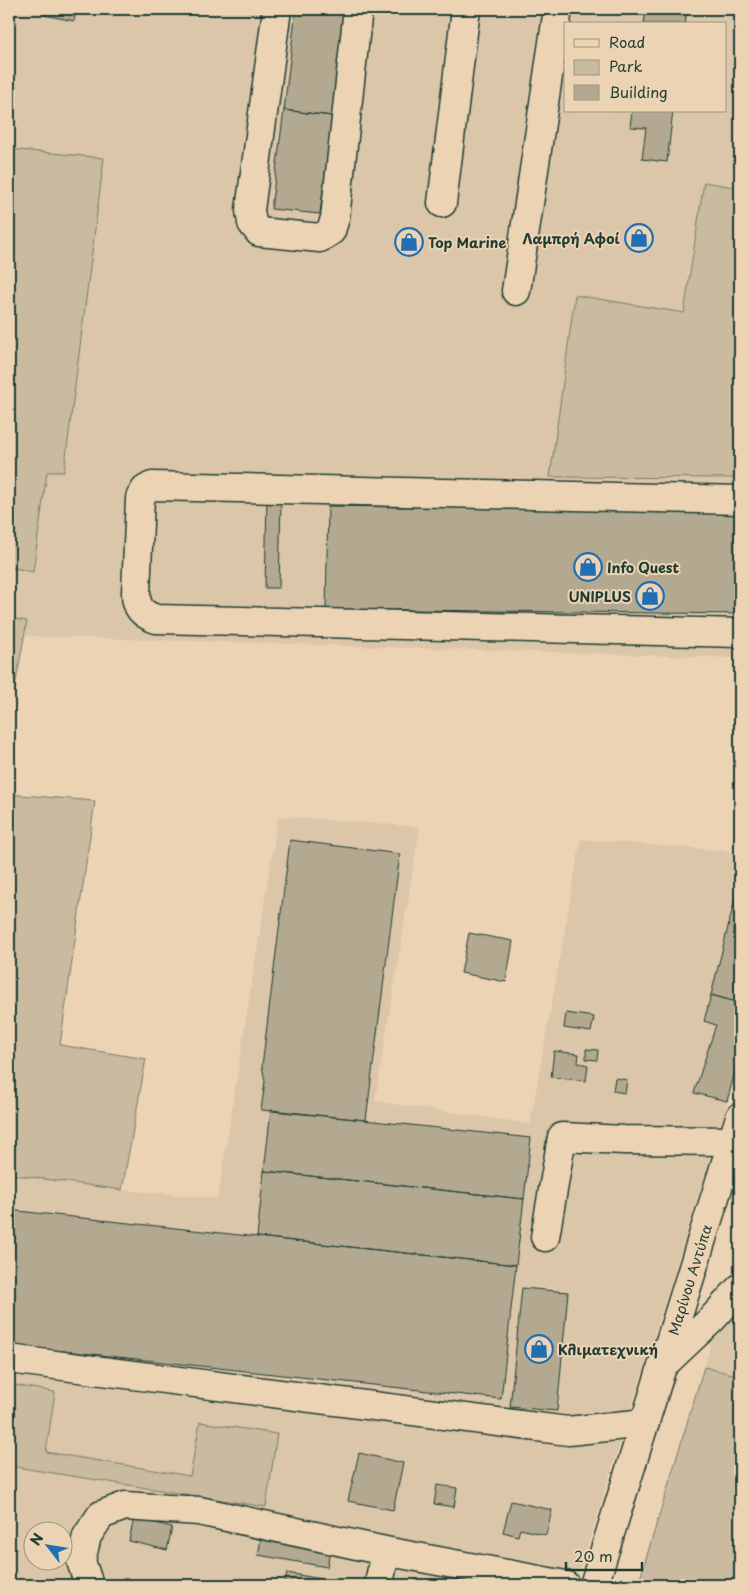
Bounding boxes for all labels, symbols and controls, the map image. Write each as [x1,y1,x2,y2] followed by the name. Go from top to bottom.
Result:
[564,22,726,112] legend
[609,30,645,53] text: Road
[609,54,643,77] text: Park
[609,80,668,103] text: Building
[624,223,654,253] shop icon: Λαμπρή Αφοί
[394,227,424,257] shop icon: Top Marine
[522,228,621,249] place label: Λαμπρή Αφοί
[428,232,506,253] place label: Top Marine
[573,552,603,582] shop icon: Info Quest
[607,557,680,578] place label: Info Quest
[635,581,665,611] shop icon: UNIPLUS
[568,586,631,607] place label: UNIPLUS
[662,1222,716,1337] street label: Μαρίνου Αντύπα
[524,1334,554,1364] shop icon: Κλιματεχνική
[558,1339,658,1360] place label: Κλιματεχνική
[22,1522,72,1572] north arrow
[25,1529,48,1549] text: N
[566,1539,643,1571] scale bar
[574,1544,613,1567] text: 20 m

